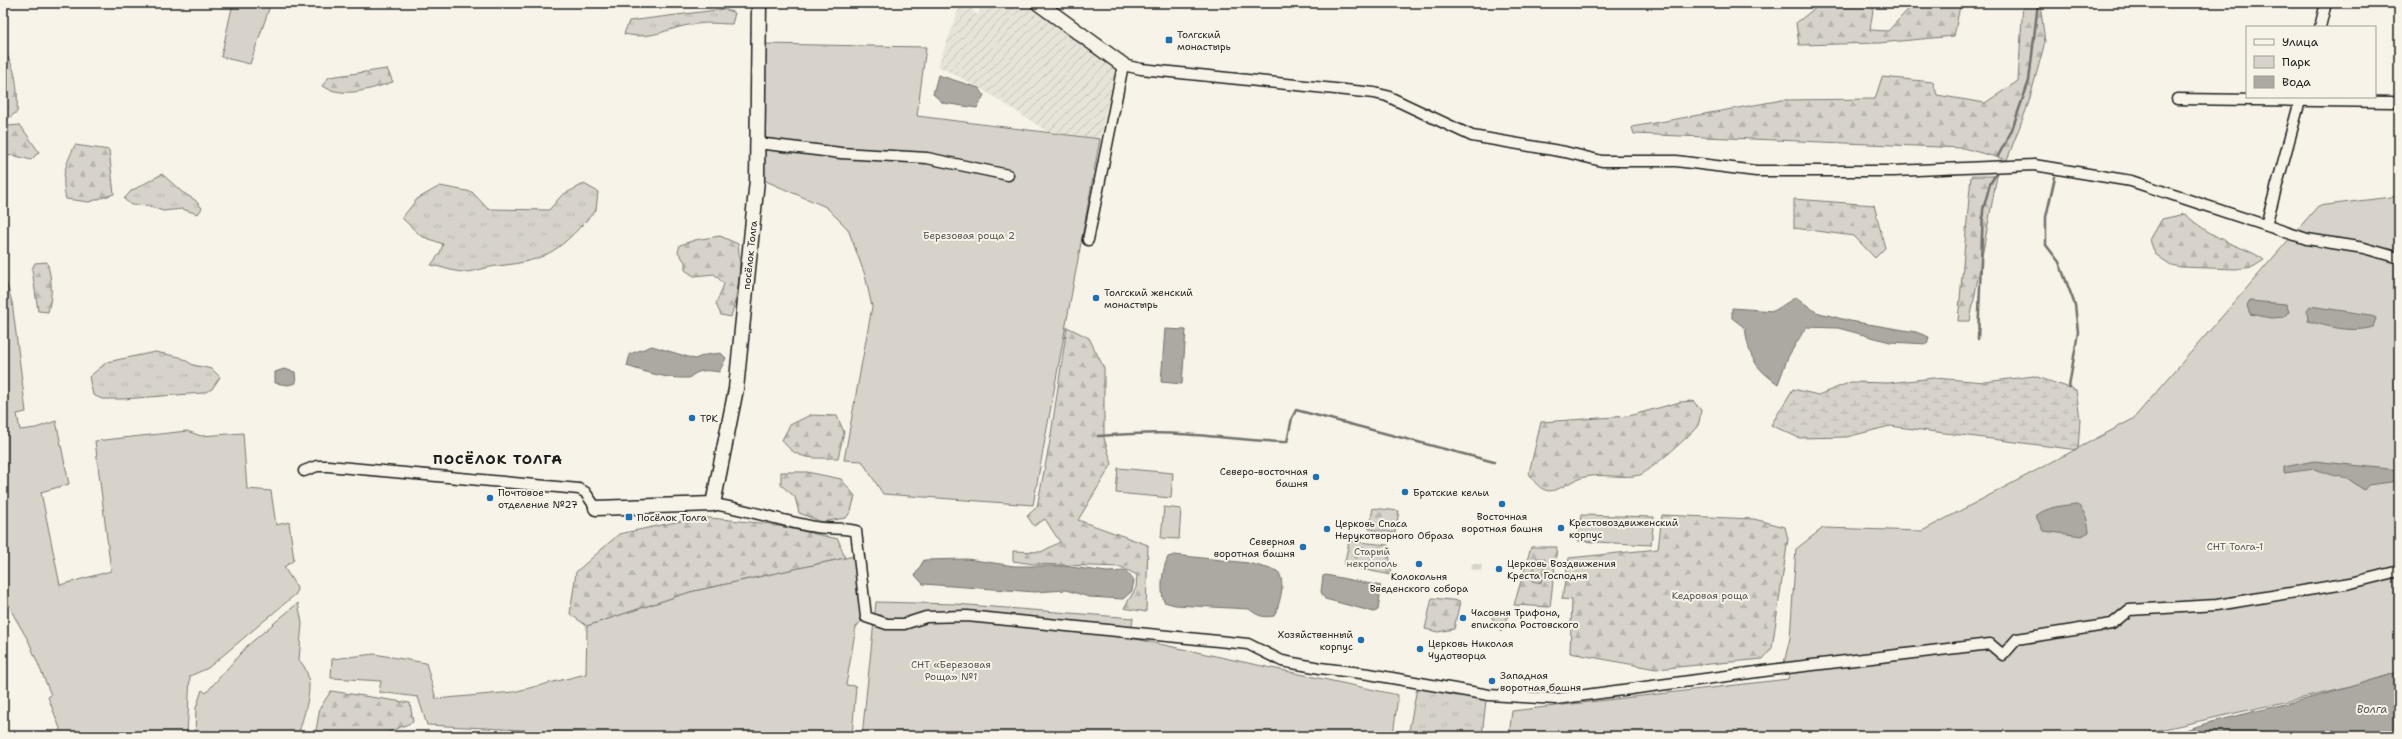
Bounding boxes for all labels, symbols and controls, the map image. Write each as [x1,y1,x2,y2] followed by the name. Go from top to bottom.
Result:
[2246,26,2376,98] legend
[1177,28,1231,53] place label: Толгский монастырь
[2282,34,2319,50] text: Улица
[1164,35,1174,45] marker: Толгский монастырь
[2282,54,2311,70] text: Парк
[2282,74,2311,90] text: Вода
[740,219,760,290] street label: посёлок Толга
[923,229,1015,242] park label: Березовая роща 2
[1104,286,1193,311] place label: Толгский женский монастырь
[1091,293,1101,303] marker: Толгский женский монастырь
[700,412,719,425] place label: ТРК
[687,413,697,423] marker: ТРК
[433,450,563,468] district label: ПОСЁЛОК ТОЛГА
[1220,465,1308,490] place label: Северо-восточная башня
[1311,472,1321,482] marker: Северо-восточная башня
[498,486,578,511] place label: Почтовое отделение №27
[1413,486,1489,499] place label: Братские кельи
[1400,487,1410,497] marker: Братские кельи
[485,493,495,503] marker: Почтовое отделение №27
[1497,499,1507,509] marker: Восточная воротная башня
[1461,510,1543,535] place label: Восточная воротная башня
[637,511,708,524] place label: Посёлок Толга
[624,512,634,522] marker: Посёлок Толга
[1569,516,1679,541] place label: Крестовоздвиженский корпус
[1335,517,1455,542] place label: Церковь Спаса Нерукотворного Образа
[1556,523,1566,533] marker: Крестовоздвиженский корпус
[1322,524,1332,534] marker: Церковь Спаса Нерукотворного Образа
[1214,535,1295,560] place label: Северная воротная башня
[2207,540,2263,553] park label: СНТ Толга-1
[1298,542,1308,552] marker: Северная воротная башня
[1347,545,1397,570] park label: Старый некрополь
[1507,557,1616,582] place label: Церковь Воздвижения Креста Господня
[1414,559,1424,569] marker: Колокольня Введенского собора
[1494,564,1504,574] marker: Церковь Воздвижения Креста Господня
[1370,570,1469,595] place label: Колокольня Введенского собора
[1672,589,1749,602] park label: Кедровая роща
[1471,606,1579,631] place label: Часовня Трифона, епископа Ростовского
[1458,613,1468,623] marker: Часовня Трифона, епископа Ростовского
[1278,628,1353,653] place label: Хозяйственный корпус
[1356,635,1366,645] marker: Хозяйственный корпус
[1428,637,1513,662] place label: Церковь Николая Чудотворца
[1415,644,1425,654] marker: Церковь Николая Чудотворца
[911,658,991,683] park label: СНТ «Березовая Роща» №1
[1500,669,1581,694] place label: Западная воротная башня
[1487,676,1497,686] marker: Западная воротная башня
[2357,702,2387,717] water label: Волга

